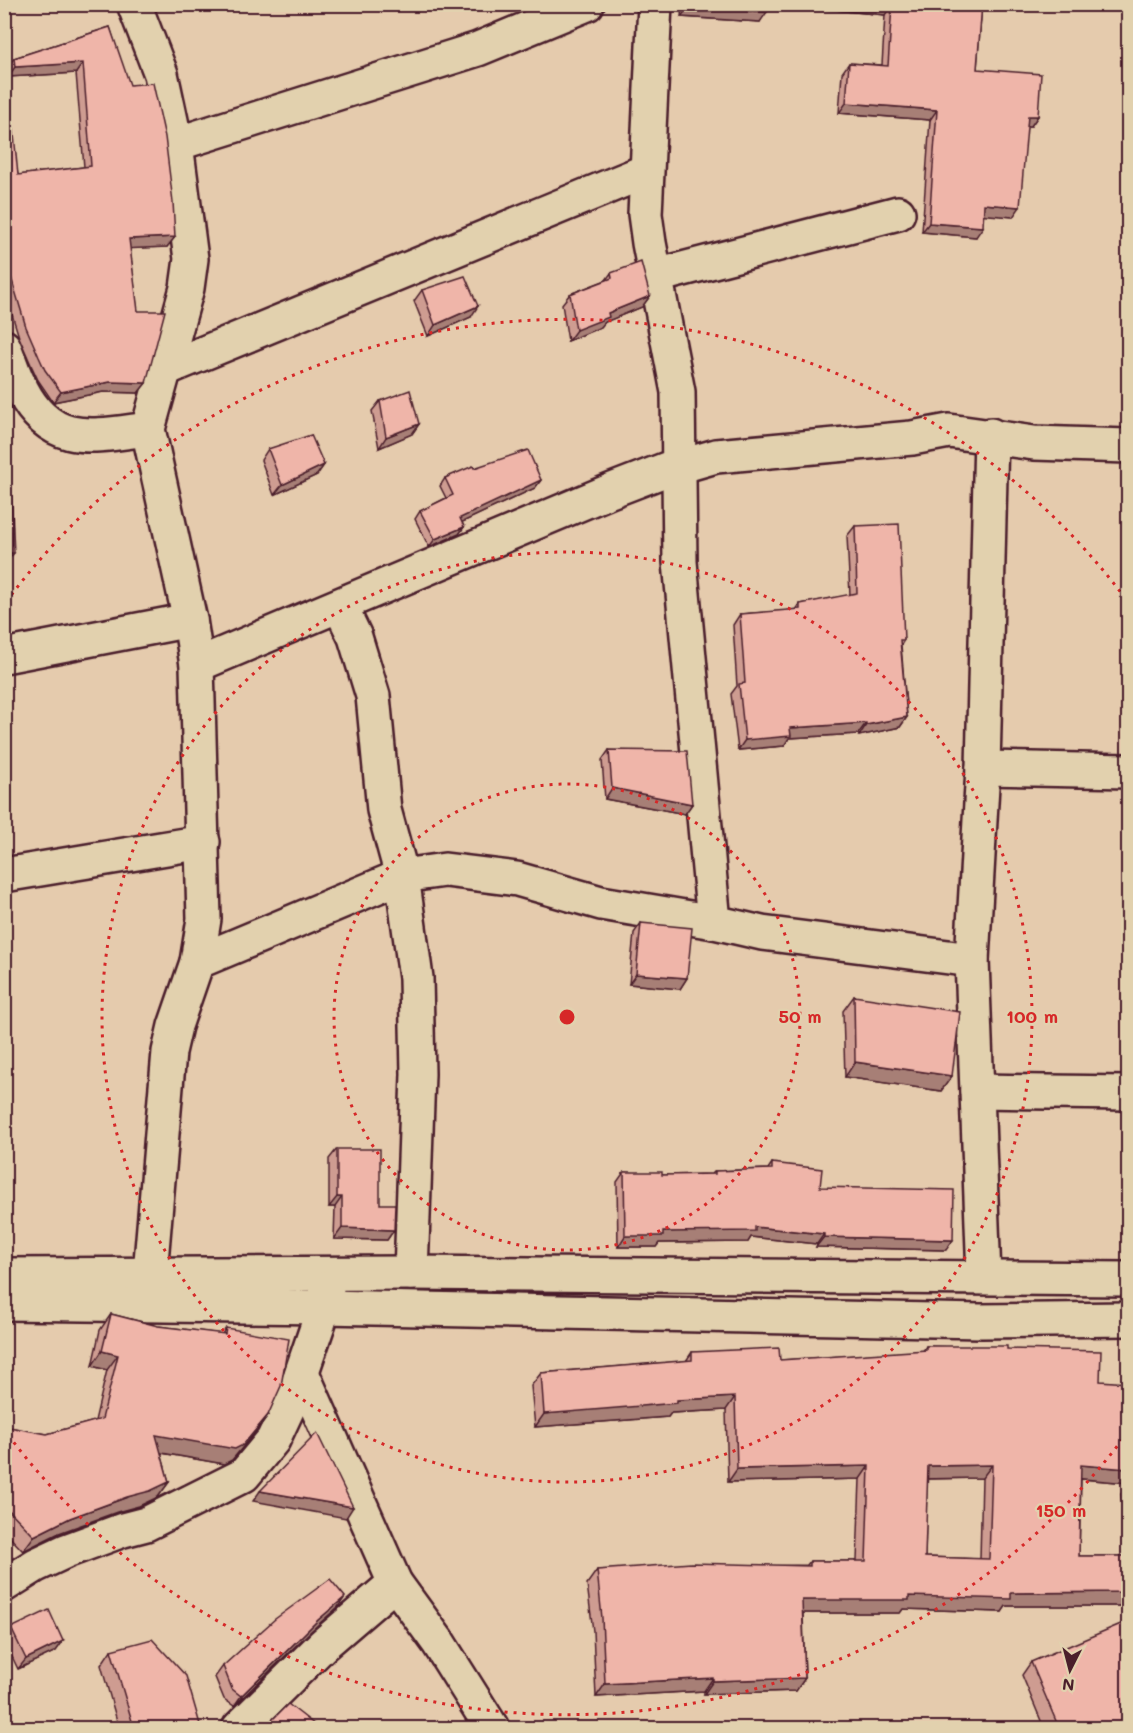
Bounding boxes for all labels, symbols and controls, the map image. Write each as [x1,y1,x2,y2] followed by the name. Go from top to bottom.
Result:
[779,1004,821,1028] text: 50 m
[1006,1004,1058,1028] text: 100 m
[557,1007,577,1027] centre of rings
[1036,1498,1086,1522] text: 150 m
[1040,1640,1100,1700] north arrow
[1061,1674,1076,1696] text: N

